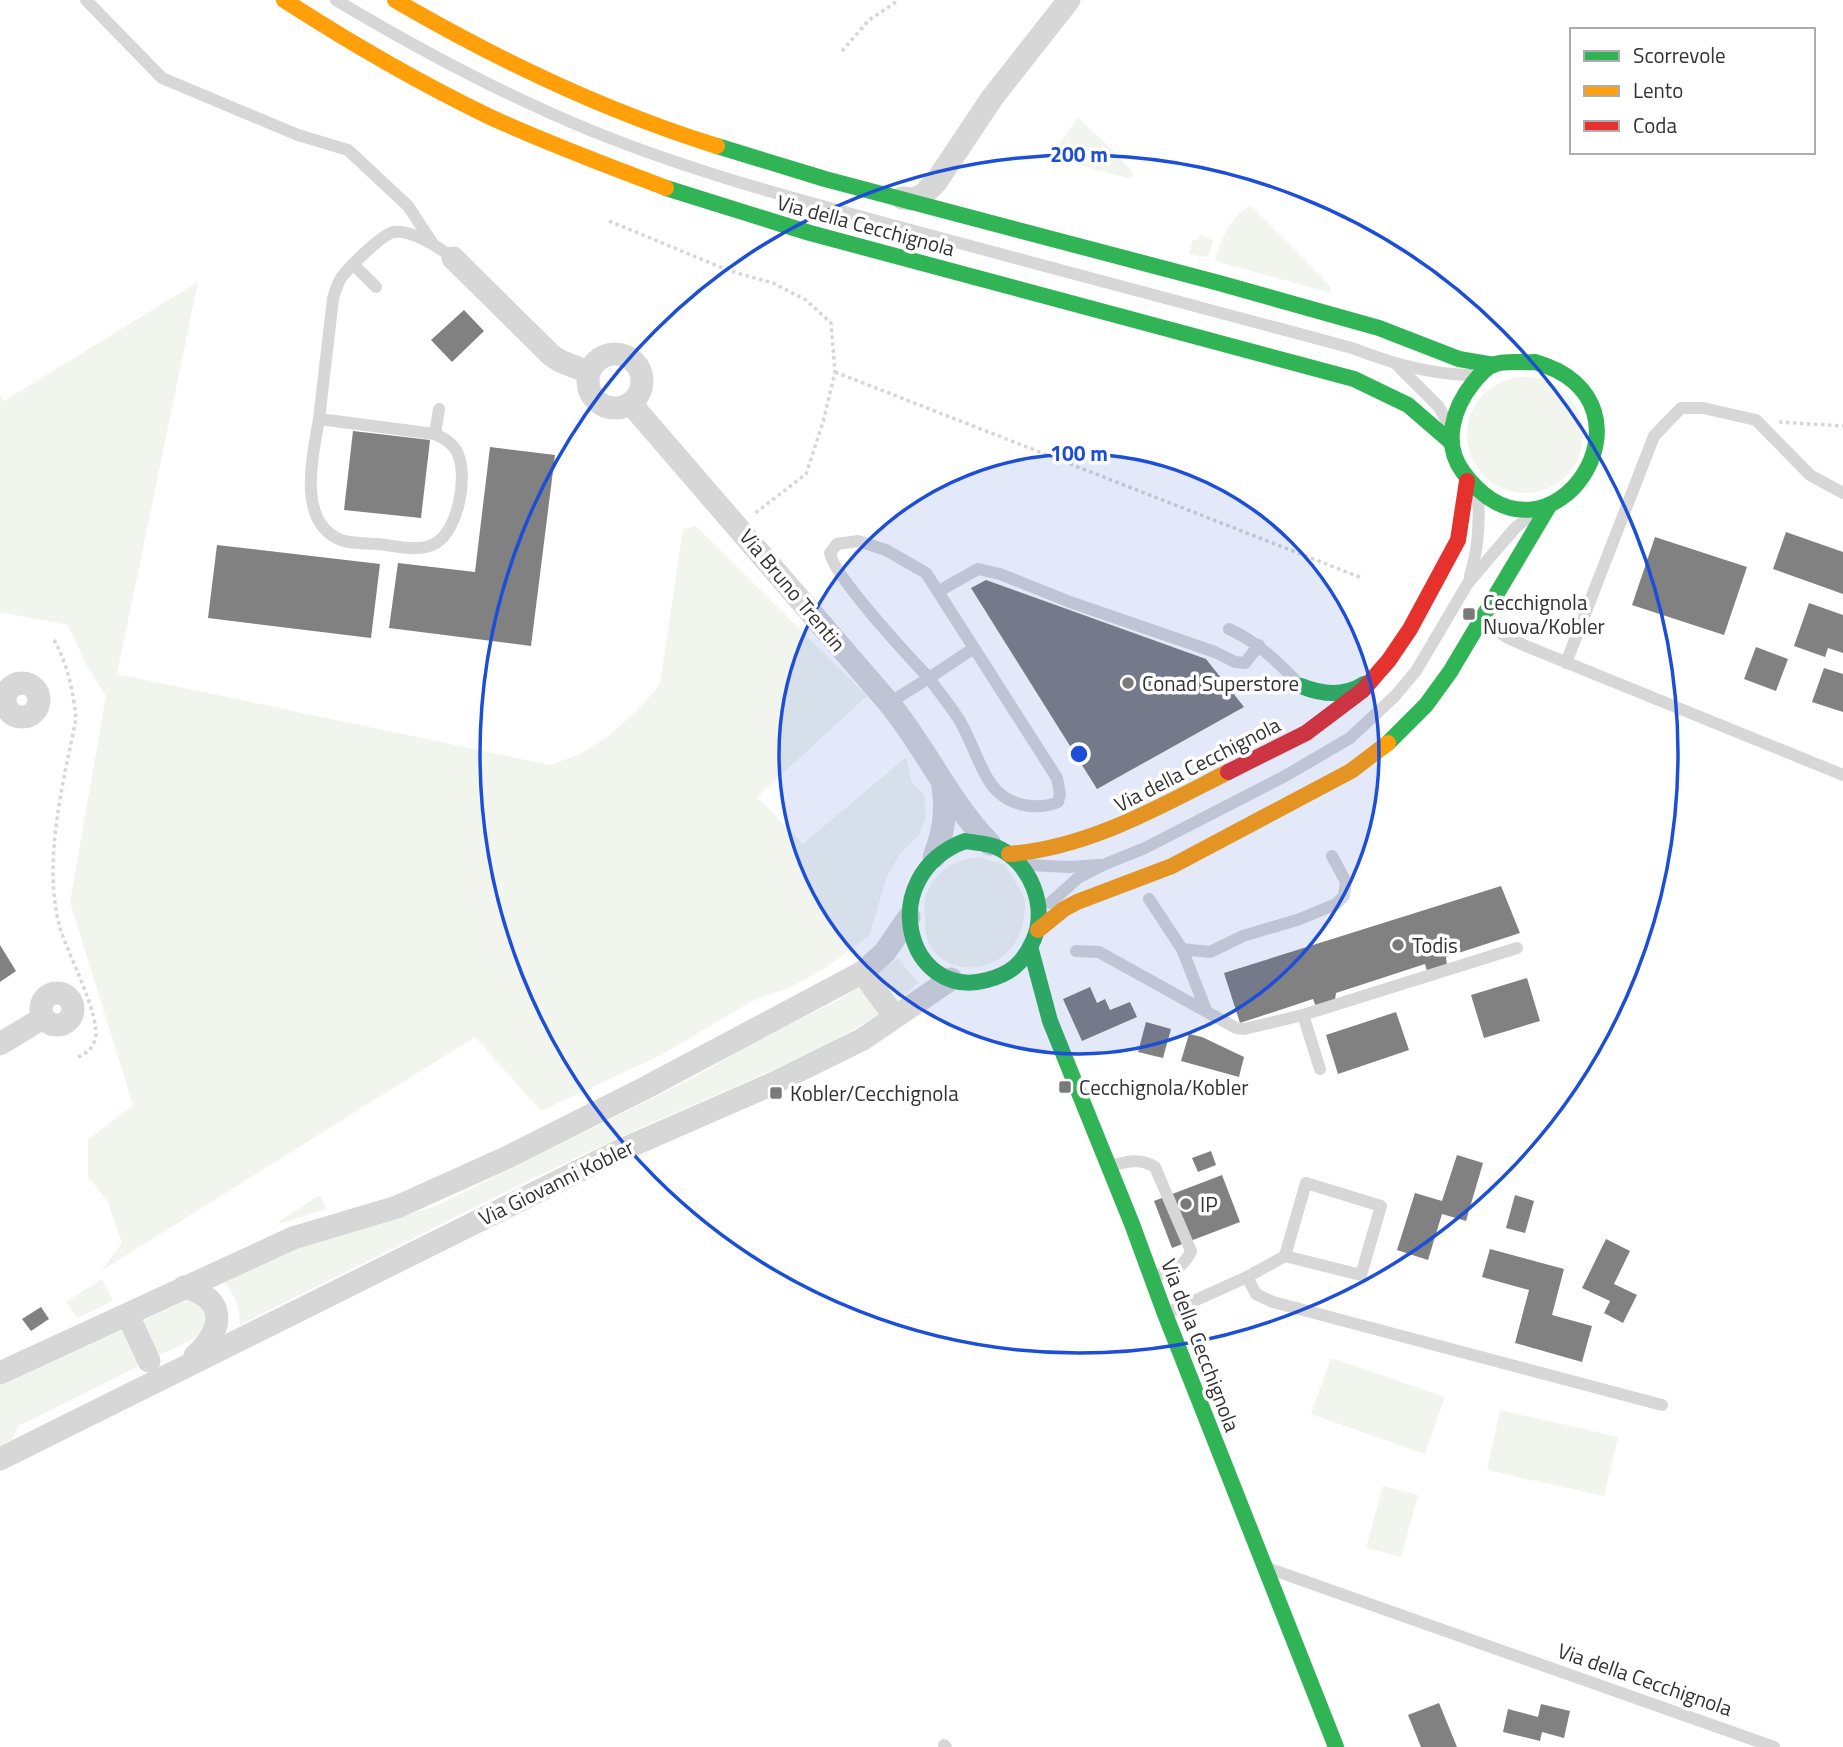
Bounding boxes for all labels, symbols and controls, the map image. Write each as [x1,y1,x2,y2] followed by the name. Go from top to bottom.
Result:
[1570,28,1815,154] legend
[1633,39,1726,71] text: Scorrevole
[1633,74,1683,106] text: Lento
[1633,109,1677,141] text: Coda
[1050,138,1108,170] text: 200 m
[774,186,959,264] street label: Via della Cecchignola
[1050,437,1108,469] text: 100 m
[732,522,854,658] street label: Via Bruno Trentin
[1483,586,1605,642] place label: Cecchignola Nuova/Kobler
[1461,606,1477,622] marker: Cecchignola Nuova/Kobler
[1142,667,1299,699] place label: Conad Superstore
[1120,675,1136,691] marker: Conad Superstore
[1108,708,1286,820] street label: Via della Cecchignola
[1067,742,1091,766] centre of rings
[1412,929,1458,961] place label: Todis
[1390,937,1406,953] marker: Todis
[1079,1071,1249,1103] place label: Cecchignola/Kobler
[790,1077,959,1109] place label: Kobler/Cecchignola
[1057,1079,1073,1095] marker: Cecchignola/Kobler
[768,1085,784,1101] marker: Kobler/Cecchignola
[473,1131,639,1233] street label: Via Giovanni Kobler
[1200,1188,1218,1220] place label: IP
[1178,1196,1194,1212] marker: IP
[1153,1254,1249,1437] street label: Via della Cecchignola
[1553,1634,1737,1724] street label: Via della Cecchignola

